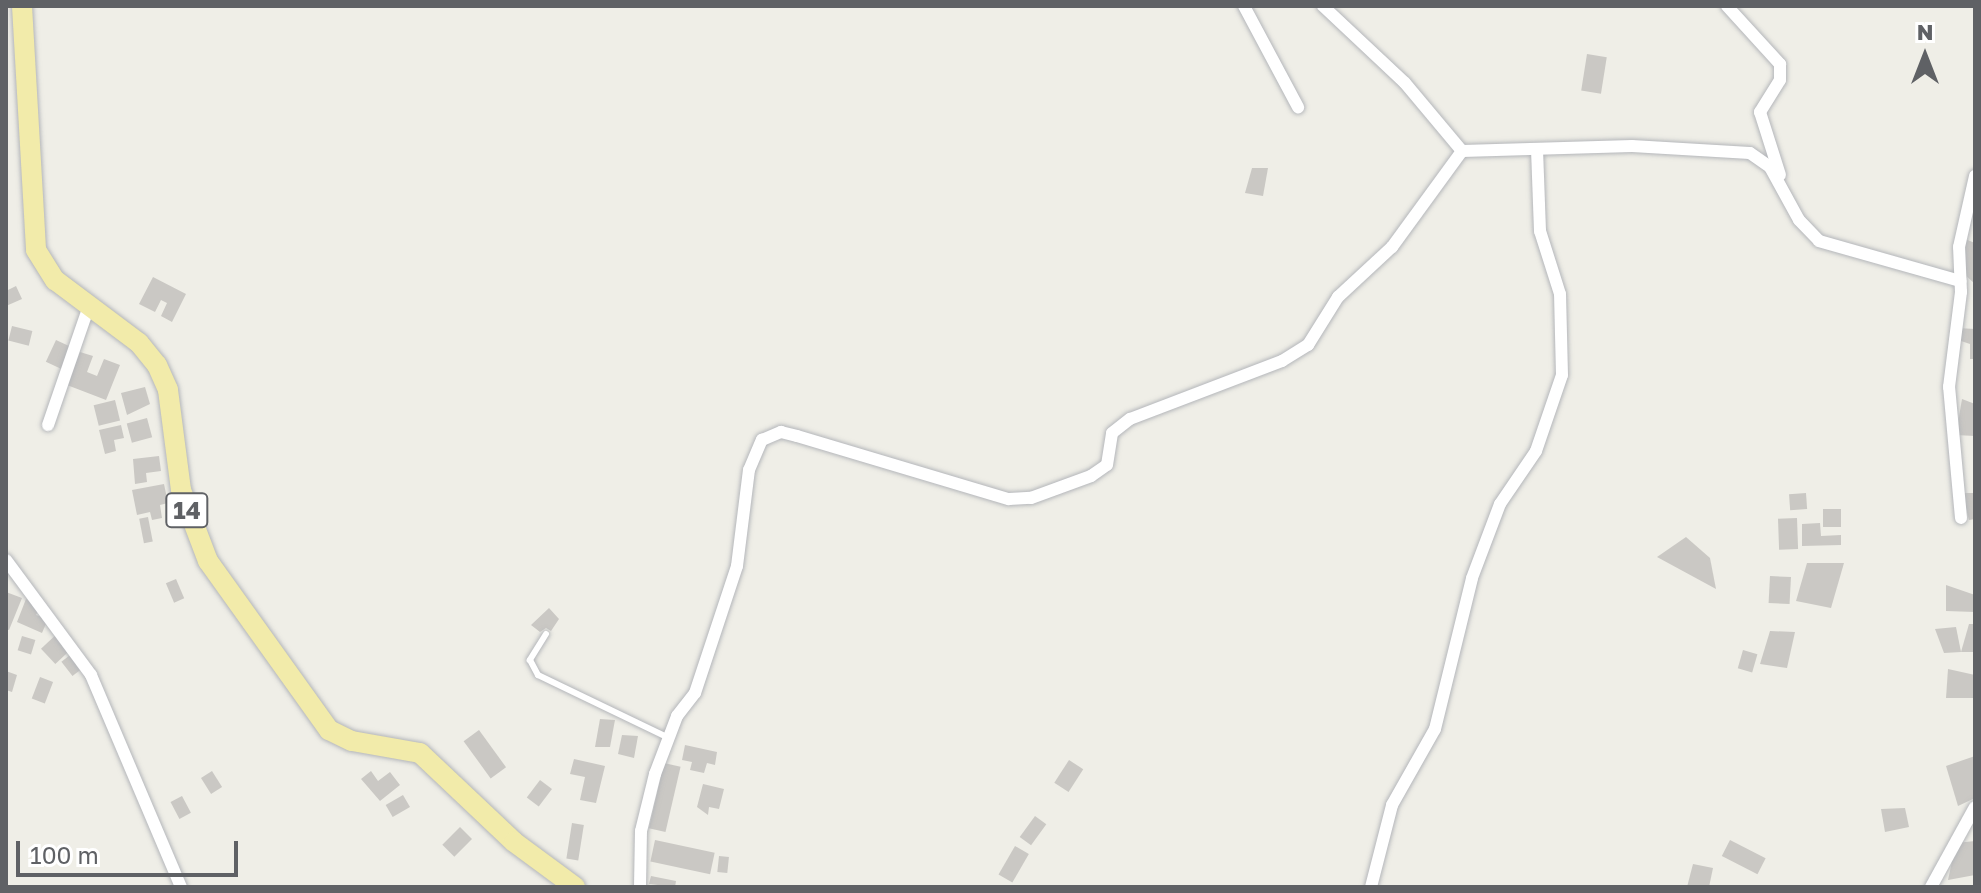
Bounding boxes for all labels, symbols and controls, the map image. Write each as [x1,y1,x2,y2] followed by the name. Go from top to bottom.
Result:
[1885,16,1965,96] north arrow
[1917,18,1933,45] text: N
[165,490,209,530] road number: 14
[20,825,242,875] scale bar
[30,840,99,869] text: 100 m

